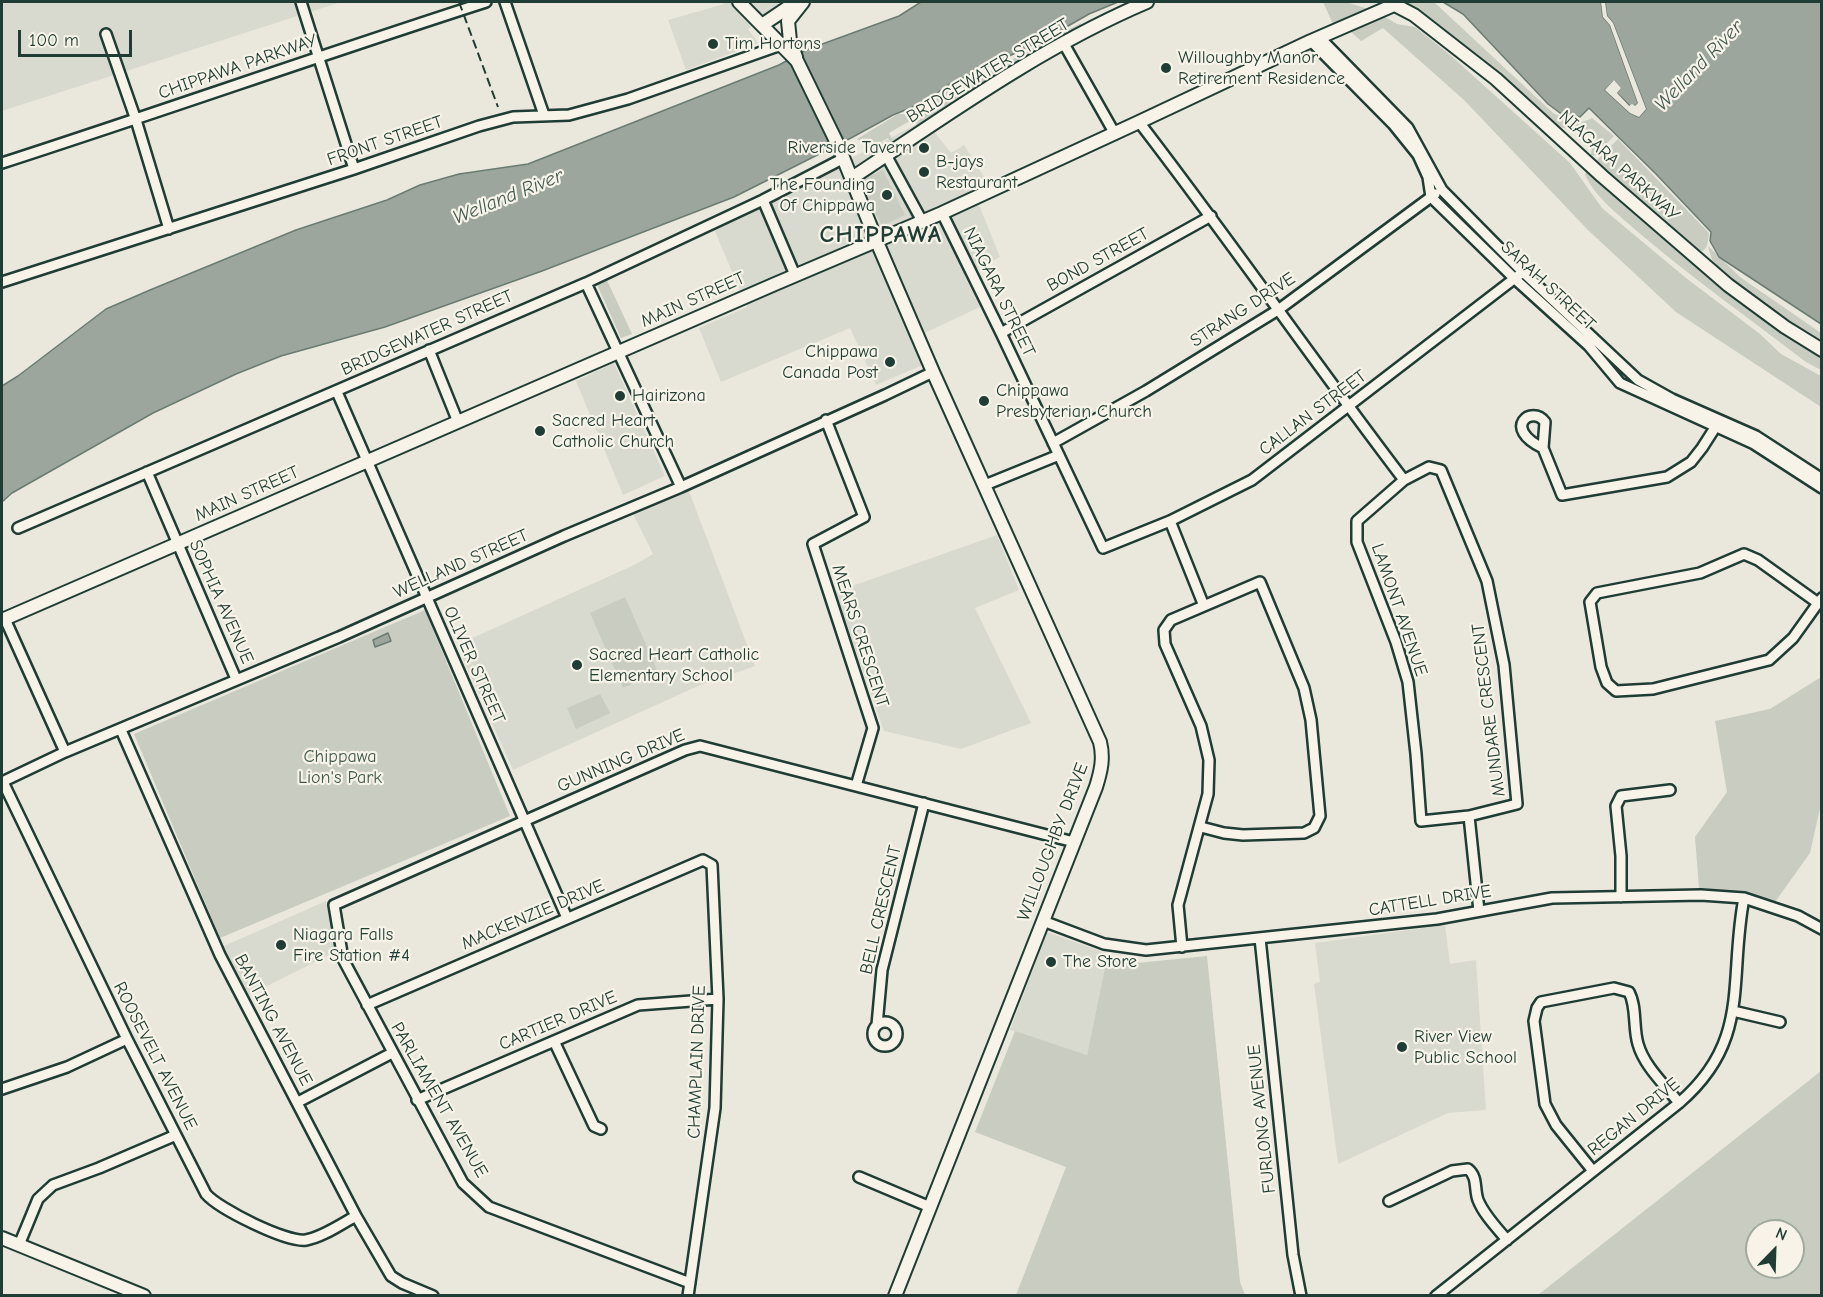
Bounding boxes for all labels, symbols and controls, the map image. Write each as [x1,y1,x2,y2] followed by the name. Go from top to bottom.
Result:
[903,14,1073,128] street label: BRIDGEWATER STREET
[1650,16,1748,116] water label: Welland River
[21,18,135,56] scale bar
[29,30,79,51] text: 100 m
[156,30,320,104] street label: CHIPPAWA PARKWAY
[725,33,821,55] place label: Tim Hortons
[706,37,720,51] marker: Tim Hortons
[1178,47,1345,90] place label: Willoughby Manor Retirement Residence
[1159,61,1173,75] marker: Willoughby Manor Retirement Residence
[1554,106,1684,226] street label: NIAGARA PARKWAY
[324,111,446,171] street label: FRONT STREET
[787,137,912,159] place label: Riverside Tavern
[917,141,931,155] marker: Riverside Tavern
[936,151,1017,194] place label: B-jays Restaurant
[449,164,567,230] water label: Welland River
[917,165,931,179] marker: B-jays Restaurant
[770,174,875,216] place label: The Founding Of Chippawa
[880,188,894,202] marker: The Founding Of Chippawa
[820,221,942,249] district label: CHIPPAWA
[1043,223,1153,297] street label: BOND STREET
[958,224,1040,360] street label: NIAGARA STREET
[1496,237,1600,335] street label: SARAH STREET
[638,267,748,333] street label: MAIN STREET
[1186,268,1300,352] street label: STRANG DRIVE
[338,285,516,381] street label: BRIDGEWATER STREET
[782,341,878,384] place label: Chippawa Canada Post
[883,355,897,369] marker: Chippawa Canada Post
[1255,366,1371,460] street label: CALLAN STREET
[996,380,1152,422] place label: Chippawa Presbyterian Church
[632,385,706,407] place label: Hairizona
[613,389,627,403] marker: Hairizona
[977,394,991,408] marker: Chippawa Presbyterian Church
[552,410,674,452] place label: Sacred Heart Catholic Church
[533,424,547,438] marker: Sacred Heart Catholic Church
[192,461,302,527] street label: MAIN STREET
[390,525,532,603] street label: WELLAND STREET
[184,537,258,667] street label: SOPHIA AVENUE
[1366,541,1432,679] street label: LAMONT AVENUE
[827,562,893,710] street label: MEARS CRESCENT
[439,603,509,727] street label: OLIVER STREET
[1468,622,1510,798] street label: MUNDARE CRESCENT
[589,644,759,686] place label: Sacred Heart Catholic Elementary School
[570,658,584,672] marker: Sacred Heart Catholic Elementary School
[554,724,688,798] street label: GUNNING DRIVE
[298,746,382,789] park label: Chippawa Lion's Park
[1013,760,1093,924] street label: WILLOUGHBY DRIVE
[856,843,906,977] street label: BELL CRESCENT
[458,875,608,955] street label: MACKENZIE DRIVE
[1367,881,1493,921] street label: CATTELL DRIVE
[293,924,410,966] place label: Niagara Falls Fire Station #4
[274,938,288,952] marker: Niagara Falls Fire Station #4
[229,950,317,1090] street label: BANTING AVENUE
[1063,951,1137,973] place label: The Store
[1044,955,1058,969] marker: The Store
[108,978,202,1134] street label: ROOSEVELT AVENUE
[684,985,710,1139] street label: CHAMPLAIN DRIVE
[496,986,620,1056] street label: CARTIER DRIVE
[386,1019,492,1181] street label: PARLIAMENT AVENUE
[1414,1026,1517,1068] place label: River View Public School
[1395,1040,1409,1054] marker: River View Public School
[1243,1043,1281,1195] street label: FURLONG AVENUE
[1584,1073,1684,1161] street label: REGAN DRIVE
[1745,1219,1805,1279] north arrow
[1773,1224,1790,1245] text: N

